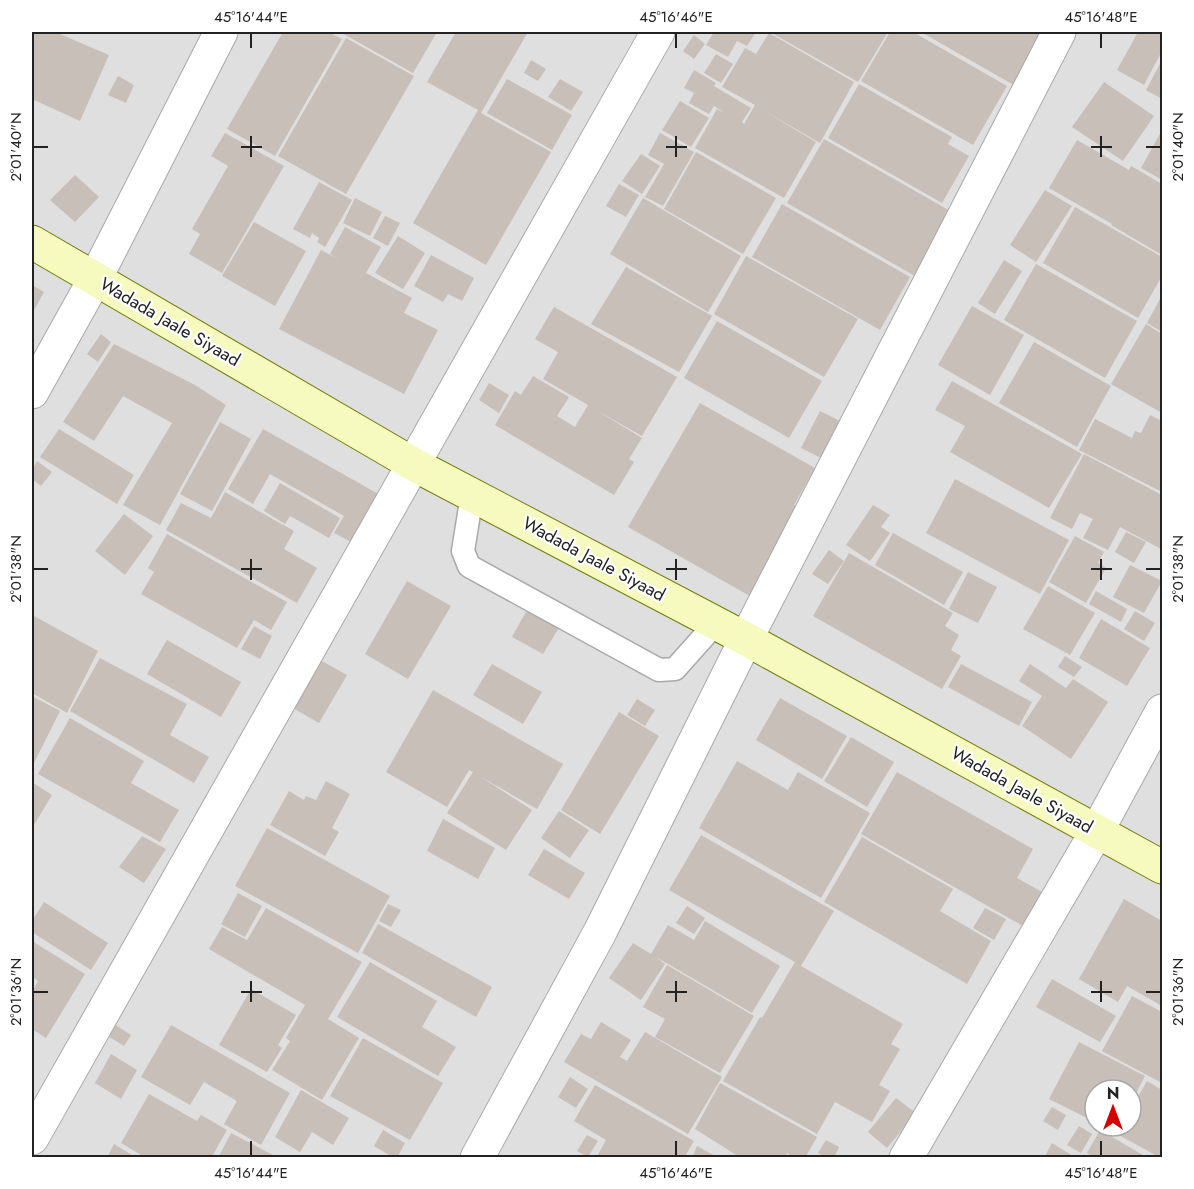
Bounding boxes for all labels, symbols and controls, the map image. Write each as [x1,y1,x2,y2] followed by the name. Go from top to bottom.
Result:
[214,6,288,28] text: 45°16'44"E
[639,6,713,28] text: 45°16'46"E
[1064,6,1138,28] text: 45°16'48"E
[5,112,27,182] text: 2°01'40"N
[1167,112,1189,182] text: 2°01'40"N
[95,271,245,373] street label: Wadada Jaale Siyaad
[518,510,670,608] street label: Wadada Jaale Siyaad
[5,535,27,603] text: 2°01'38"N
[1167,535,1189,603] text: 2°01'38"N
[946,740,1098,840] street label: Wadada Jaale Siyaad
[5,958,27,1026] text: 2°01'36"N
[1167,958,1189,1026] text: 2°01'36"N
[1083,1078,1143,1138] north arrow
[1107,1082,1119,1105] text: N
[214,1162,288,1184] text: 45°16'44"E
[639,1162,713,1184] text: 45°16'46"E
[1064,1162,1138,1184] text: 45°16'48"E

